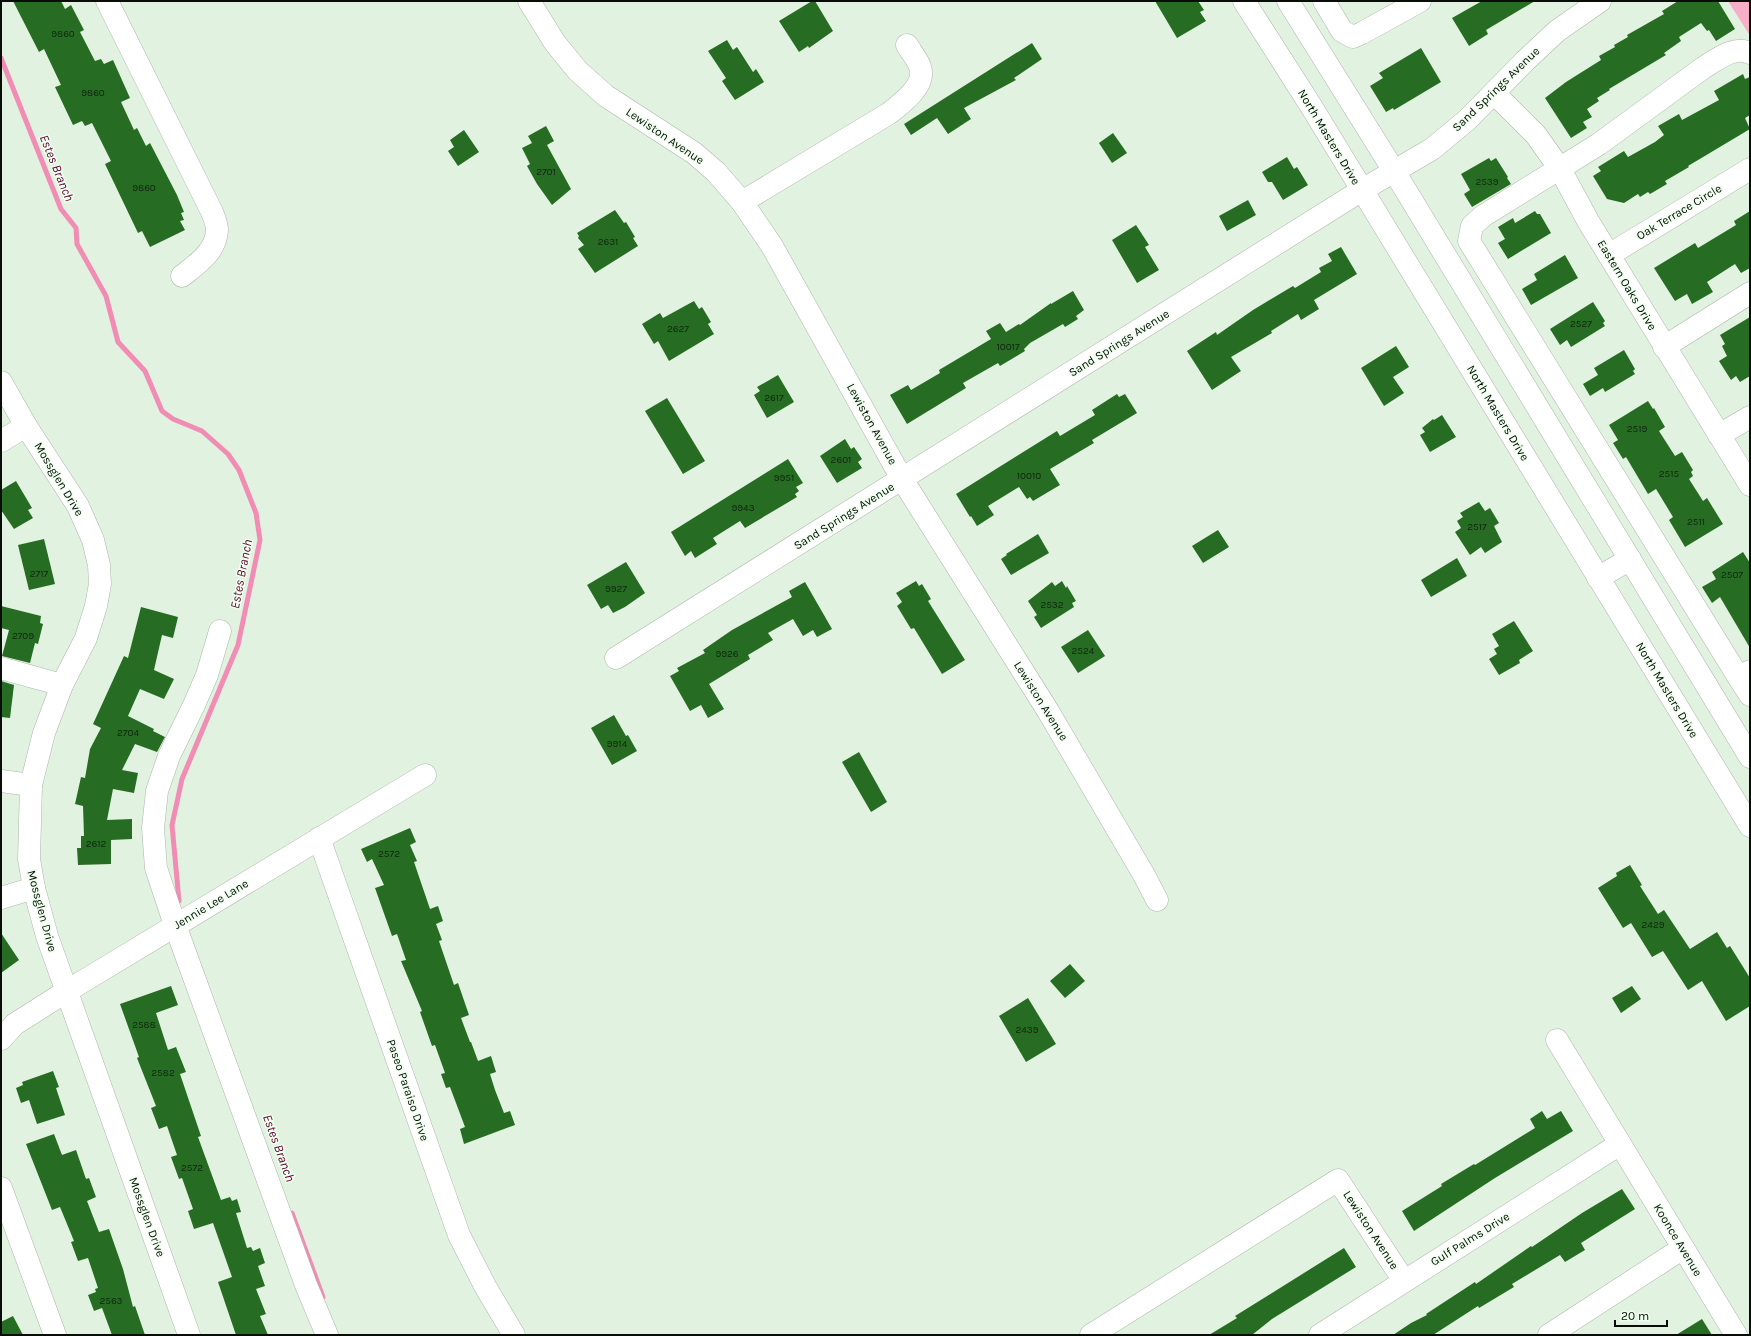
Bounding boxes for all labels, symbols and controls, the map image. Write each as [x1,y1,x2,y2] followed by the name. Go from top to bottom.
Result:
[51,28,75,40] house number: 9860
[1449,44,1543,134] street label: Sand Springs Avenue
[81,87,105,99] house number: 9860
[1295,87,1363,187] street label: North Masters Drive
[623,105,707,167] street label: Lewiston Avenue
[37,132,77,204] water label: Estes Branch
[536,166,556,178] house number: 2701
[1475,176,1499,188] house number: 2539
[1634,181,1724,243] street label: Oak Terrace Circle
[132,182,156,194] house number: 9860
[598,236,618,248] house number: 2631
[1594,237,1660,333] street label: Eastern Oaks Drive
[1066,306,1172,380] street label: Sand Springs Avenue
[1570,318,1592,330] house number: 2527
[667,323,689,335] house number: 2627
[996,341,1020,353] house number: 10017
[1464,363,1532,463] street label: North Masters Drive
[844,381,900,467] street label: Lewiston Avenue
[764,392,784,404] house number: 2617
[1627,423,1647,435] house number: 2519
[31,440,87,518] street label: Mossglen Drive
[831,454,851,466] house number: 2601
[1659,468,1680,480] house number: 2515
[1017,470,1041,482] house number: 10010
[774,472,794,484] house number: 9951
[791,479,897,553] street label: Sand Springs Avenue
[731,502,755,514] house number: 9943
[1687,516,1705,528] house number: 2511
[1467,521,1487,533] house number: 2517
[227,538,255,610] water label: Estes Branch
[30,568,49,580] house number: 2717
[1721,569,1743,581] house number: 2507
[605,583,627,595] house number: 9927
[1040,599,1064,611] house number: 2532
[12,630,34,642] house number: 2709
[1633,640,1701,740] street label: North Masters Drive
[1072,645,1095,657] house number: 2524
[715,648,739,660] house number: 9926
[1011,659,1071,743] street label: Lewiston Avenue
[117,727,139,739] house number: 2704
[607,738,628,750] house number: 9914
[86,838,107,850] house number: 2612
[378,848,400,860] house number: 2572
[24,869,60,953] street label: Mossglen Drive
[171,876,251,932] street label: Jennie Lee Lane
[1642,919,1665,931] house number: 2429
[132,1019,156,1031] house number: 2588
[1015,1024,1039,1036] house number: 2439
[384,1037,432,1143] street label: Paseo Paraiso Drive
[151,1067,175,1079] house number: 2582
[260,1112,298,1184] water label: Estes Branch
[181,1162,203,1174] house number: 2572
[126,1175,168,1259] street label: Mossglen Drive
[1340,1188,1402,1272] street label: Lewiston Avenue
[1651,1201,1705,1279] street label: Koonce Avenue
[1428,1209,1512,1269] street label: Gulf Palms Drive
[99,1295,123,1307] house number: 2563
[1615,1302,1667,1328] scale bar
[1621,1309,1649,1323] text: 20 m

